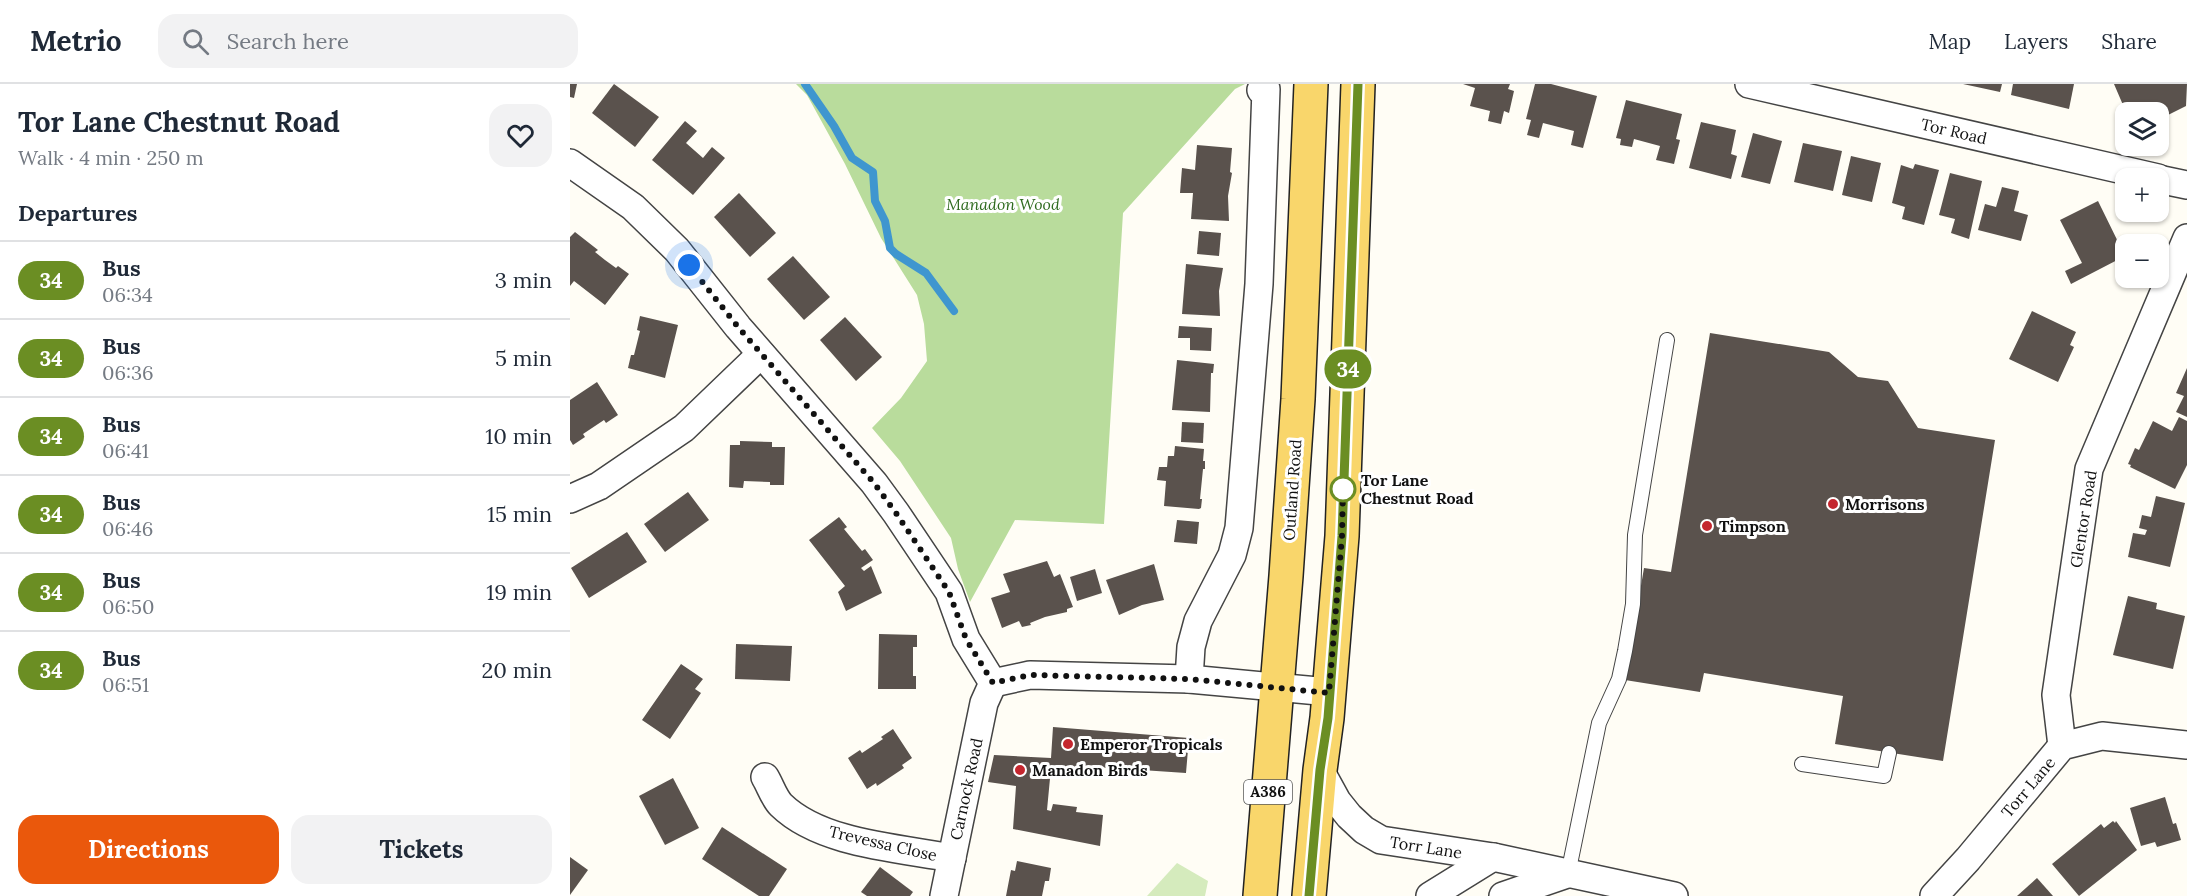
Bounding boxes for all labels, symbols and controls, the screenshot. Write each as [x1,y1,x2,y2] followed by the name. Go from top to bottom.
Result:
[158,14,578,68] search box
[30,23,122,59] text: Metrio
[179,25,212,58] icon: search
[227,27,349,55] text: Search here
[1928,28,1971,55] text: Map
[2004,28,2068,55] text: Layers
[2101,28,2157,55] text: Share
[2115,102,2169,288] map controls
[2115,102,2169,156] button: layers
[18,104,340,140] text: Tor Lane Chestnut Road
[489,104,552,167] button: heart
[1919,114,1989,148] street label: Tor Road
[18,145,204,170] text: Walk · 4 min · 250 m
[2115,168,2169,222] button: +
[946,194,1060,214] park label: Manadon Wood
[18,199,137,227] text: Departures
[2115,234,2169,288] button: −
[674,250,704,280] your location
[102,254,141,282] text: Bus
[495,266,552,294] text: 3 min
[39,267,63,294] text: 34
[102,282,153,307] text: 06:34
[102,332,141,360] text: Bus
[495,344,552,372] text: 5 min
[39,345,63,372] text: 34
[1321,350,1375,388] line badge: 34
[1336,356,1360,383] text: 34
[102,360,154,385] text: 06:36
[102,410,141,438] text: Bus
[485,422,552,450] text: 10 min
[39,423,63,450] text: 34
[102,438,149,463] text: 06:41
[1278,438,1306,541] street label: Outland Road
[2065,468,2101,569] street label: Glentor Road
[1361,470,1474,508] place label: Tor Lane Chestnut Road
[1330,476,1356,502] marker: Tor Lane Chestnut Road
[102,488,141,516] text: Bus
[1845,494,1925,514] place label: Morrisons
[1826,497,1840,511] marker: Morrisons
[487,500,552,528] text: 15 min
[39,501,63,528] text: 34
[102,516,153,541] text: 06:46
[1719,516,1786,536] place label: Timpson
[1700,519,1714,533] marker: Timpson
[102,566,141,594] text: Bus
[486,578,552,606] text: 19 min
[39,579,63,606] text: 34
[102,594,154,619] text: 06:50
[102,644,141,672] text: Bus
[482,656,552,684] text: 20 min
[39,657,63,684] text: 34
[102,672,149,697] text: 06:51
[1080,734,1223,754] place label: Emperor Tropicals
[945,736,987,842] street label: Carnock Road
[1061,737,1075,751] marker: Emperor Tropicals
[1997,752,2059,821] street label: Torr Lane
[1032,760,1148,780] place label: Manadon Birds
[1013,763,1027,777] marker: Manadon Birds
[1244,780,1292,804] road number: A386
[18,815,279,884] button: Directions
[291,815,552,884] button: Tickets
[827,821,939,865] street label: Trevessa Close
[1388,831,1464,863] street label: Torr Lane

